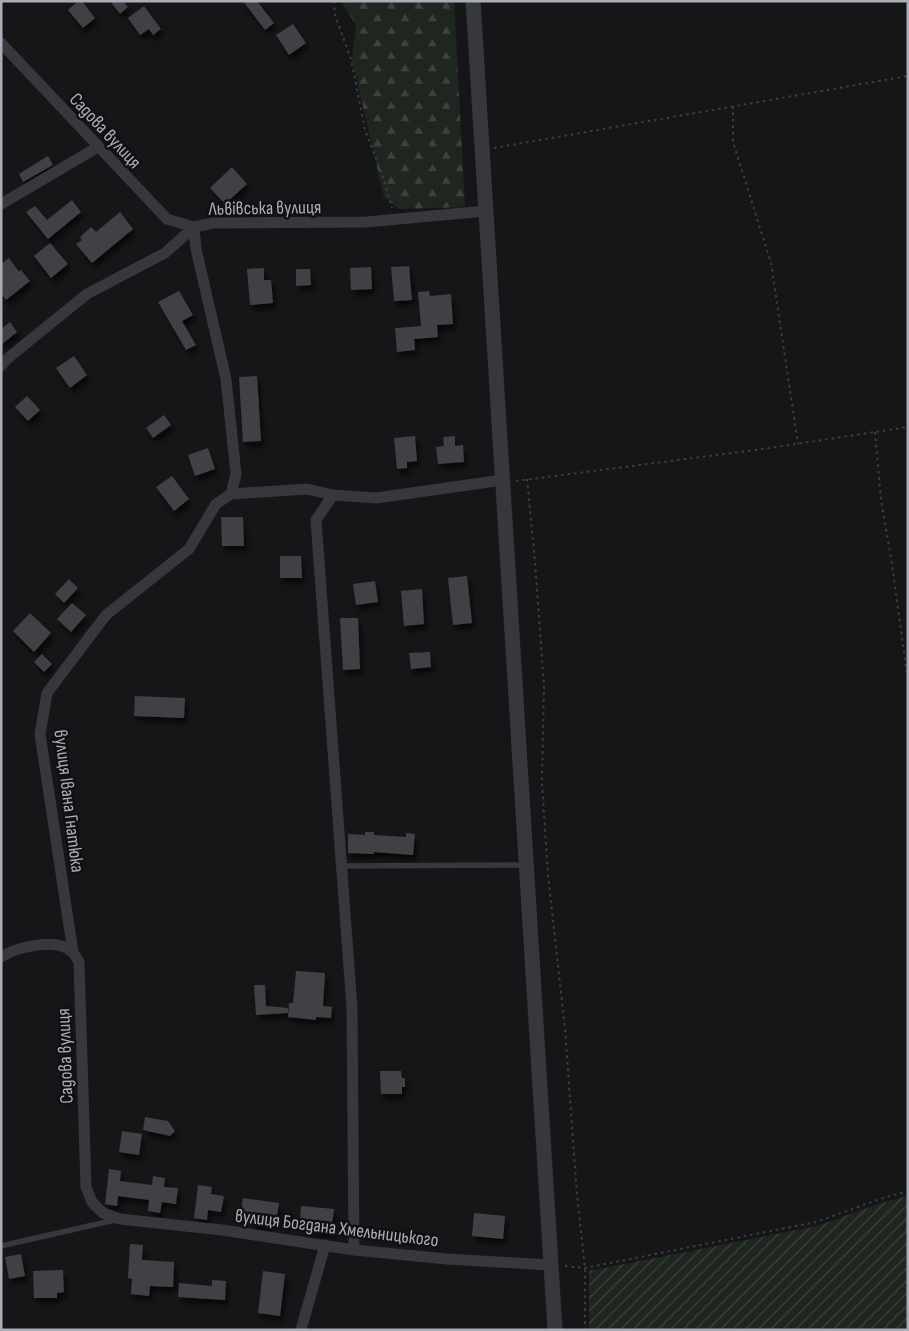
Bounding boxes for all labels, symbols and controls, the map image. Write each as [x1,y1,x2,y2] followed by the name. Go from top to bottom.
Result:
[64,88,146,174] street label: Садова вулиця
[208,196,322,221] street label: Львівська вулиця
[48,729,89,874] street label: вулиця Івана Гнатюка
[52,1008,79,1104] street label: Садова вулиця
[234,1205,440,1252] street label: вулиця Богдана Хмельницького

